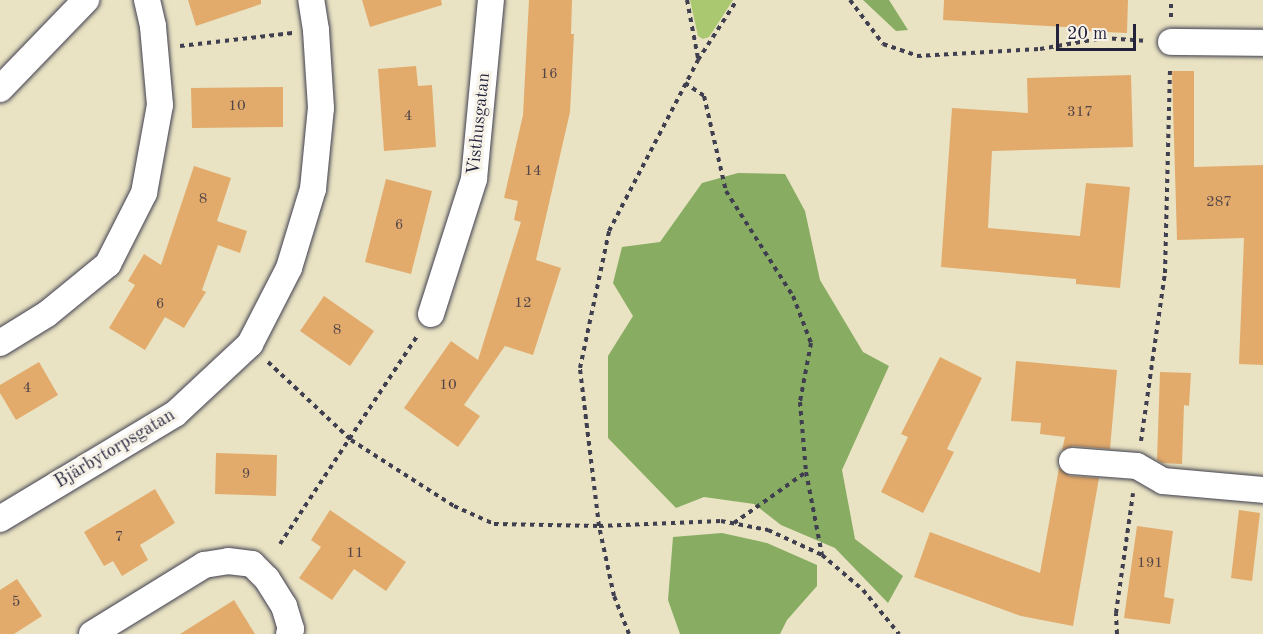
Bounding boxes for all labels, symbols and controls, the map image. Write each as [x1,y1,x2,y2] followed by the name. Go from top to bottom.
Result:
[1059,12,1138,50] scale bar
[1067,25,1107,43] text: 20 m
[540,66,558,84] house number: 16
[463,72,495,176] street label: Visthusgatan
[228,98,246,116] house number: 10
[1067,104,1093,122] house number: 317
[404,108,412,126] house number: 4
[524,163,542,181] house number: 14
[199,191,207,209] house number: 8
[1206,194,1232,212] house number: 287
[395,217,403,235] house number: 6
[514,295,532,313] house number: 12
[156,296,164,314] house number: 6
[333,322,341,340] house number: 8
[439,377,457,395] house number: 10
[23,380,31,398] house number: 4
[51,405,179,493] street label: Bjärbytorpsgatan
[242,466,250,484] house number: 9
[115,529,123,547] house number: 7
[346,545,364,563] house number: 11
[1137,555,1163,573] house number: 191
[12,594,20,612] house number: 5

